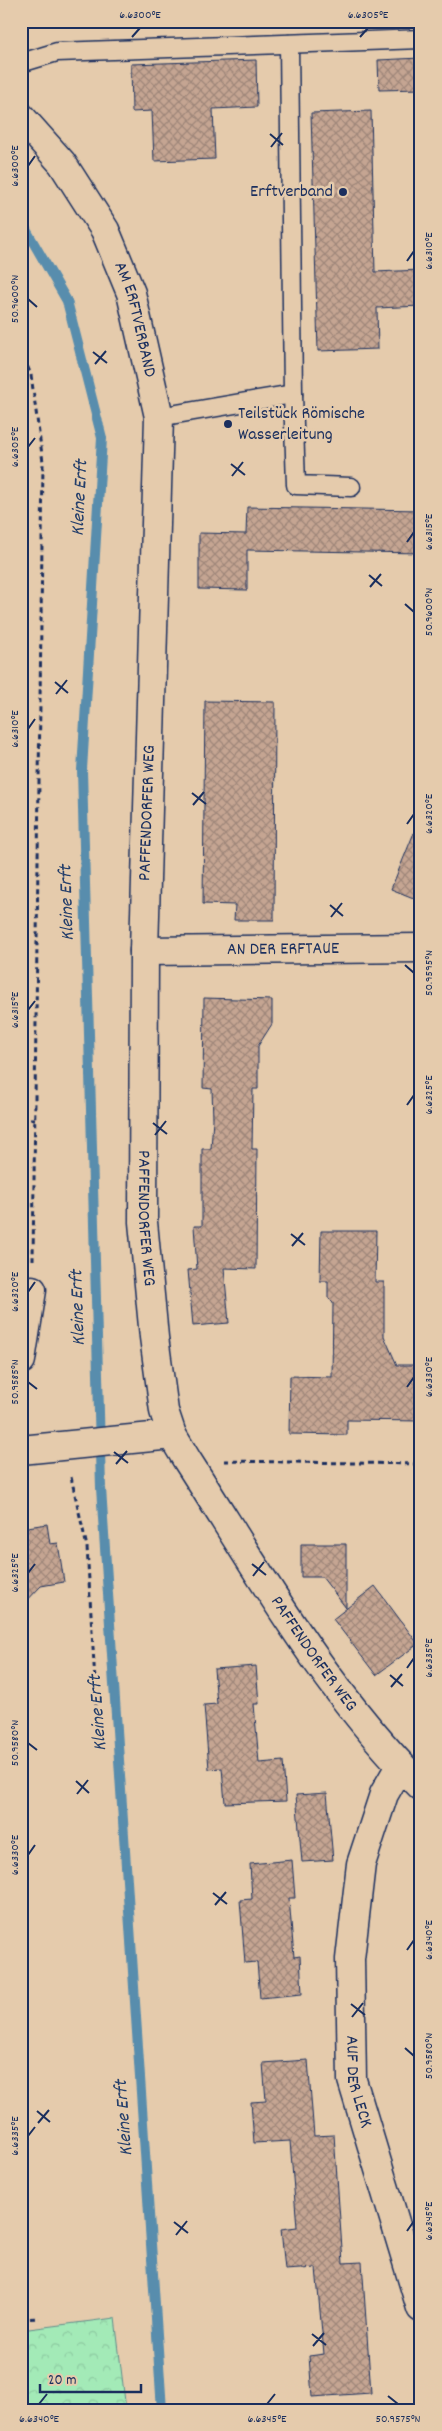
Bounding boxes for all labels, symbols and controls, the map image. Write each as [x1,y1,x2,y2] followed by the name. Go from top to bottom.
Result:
[119,7,161,24] text: 6.6300°E
[348,7,389,24] text: 6.6305°E
[7,145,24,187] text: 6.6300°E
[250,180,333,205] place label: Erftverband
[337,186,349,198] marker: Erftverband
[421,232,438,270] text: 6.6310°E
[107,258,162,380] street label: AM ERFTVERBAND
[7,275,24,323] text: 50.9600°N
[238,402,365,448] place label: Teilstück Römische Wasserleitung
[222,418,234,430] marker: Teilstück Römische Wasserleitung
[7,426,24,467] text: 6.6305°E
[66,457,97,537] water label: Kleine Erft
[421,513,438,550] text: 6.6315°E
[421,588,438,636] text: 50.9600°N
[7,710,24,748] text: 6.6310°E
[133,745,163,881] street label: PAFFENDORFER WEG
[421,793,438,834] text: 6.6320°E
[53,863,83,941] water label: Kleine Erft
[227,936,339,963] street label: AN DER ERFTAUE
[421,950,438,996] text: 50.9595°N
[7,991,24,1028] text: 6.6315°E
[421,1075,438,1115] text: 6.6325°E
[130,1150,162,1287] street label: PAFFENDORFER WEG
[64,1268,94,1346] water label: Kleine Erft
[7,1271,24,1312] text: 6.6320°E
[421,1356,438,1397] text: 6.6330°E
[7,1359,24,1405] text: 50.9585°N
[7,1553,24,1593] text: 6.6325°E
[264,1591,363,1717] street label: PAFFENDORFER WEG
[421,1638,438,1678] text: 6.6335°E
[83,1672,115,1752] water label: Kleine Erft
[7,1720,24,1766] text: 50.9580°N
[7,1834,24,1875] text: 6.6330°E
[421,1920,438,1960] text: 6.6340°E
[421,2033,438,2079] text: 50.9580°N
[339,2035,378,2131] street label: AUF DER LECK
[109,2077,141,2157] water label: Kleine Erft
[7,2116,24,2156] text: 6.6335°E
[421,2201,438,2240] text: 6.6345°E
[40,2361,141,2393] scale bar
[48,2370,76,2392] text: 20 m
[19,2411,59,2428] text: 6.6340°E
[248,2411,287,2428] text: 6.6345°E
[375,2411,421,2428] text: 50.9575°N

